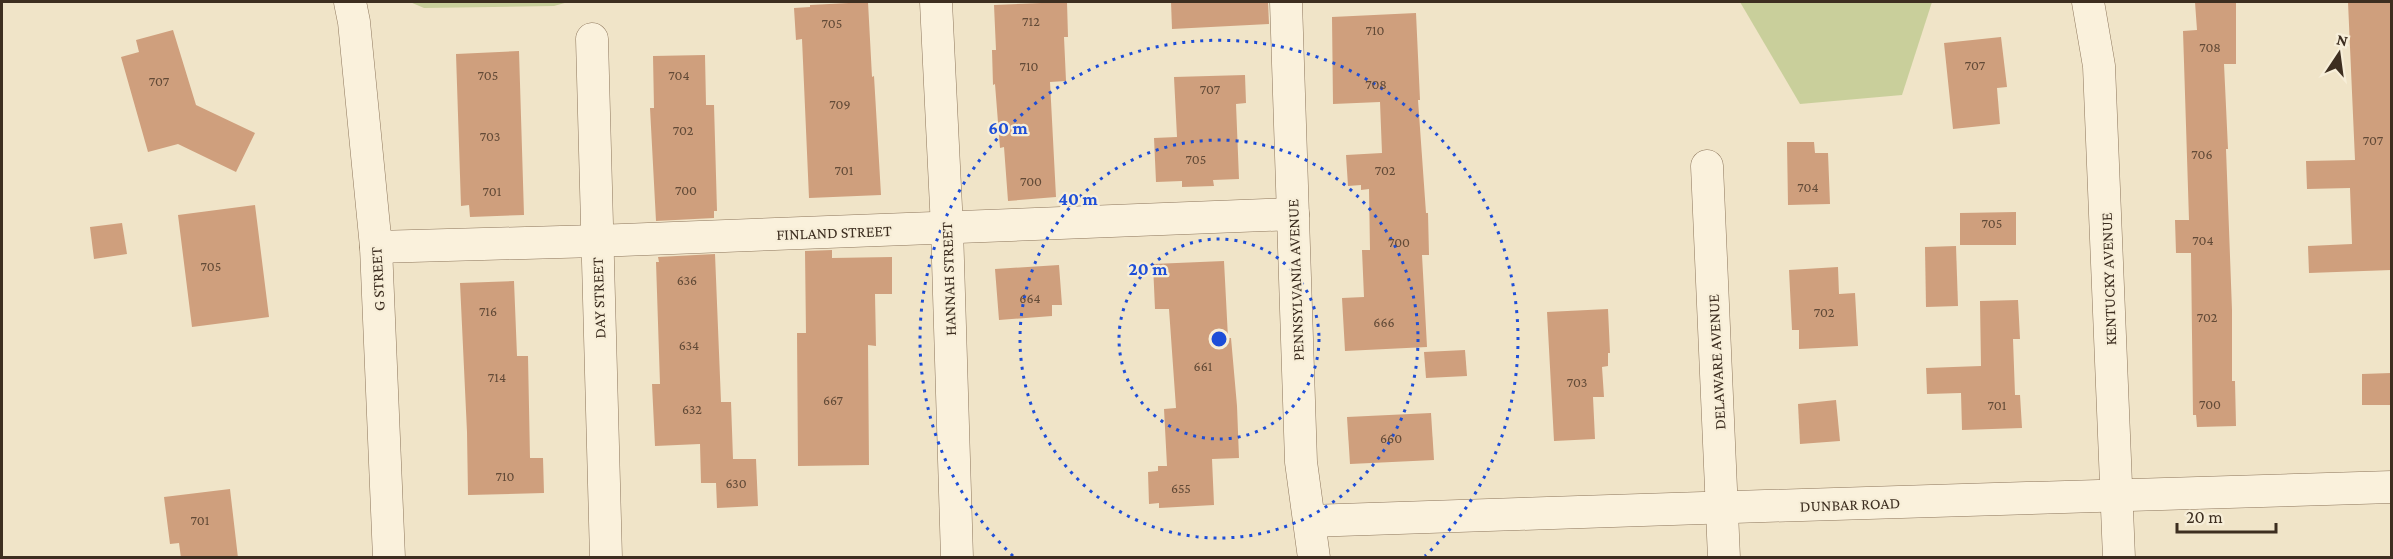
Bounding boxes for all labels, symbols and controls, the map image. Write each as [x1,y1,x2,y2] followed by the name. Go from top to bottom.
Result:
[1022,13,1040,29] house number: 712
[822,15,842,31] house number: 705
[1365,22,1385,38] house number: 710
[2309,24,2369,84] north arrow
[2335,30,2350,49] text: N
[2199,39,2221,55] house number: 708
[1965,57,1986,73] house number: 707
[1019,58,1039,74] house number: 710
[478,67,498,83] house number: 705
[668,67,690,83] house number: 704
[149,73,170,89] house number: 707
[1365,76,1387,92] house number: 708
[1200,81,1221,97] house number: 707
[829,96,851,112] house number: 709
[988,118,1028,138] text: 60 m
[673,122,694,138] house number: 702
[480,128,500,144] house number: 703
[2363,132,2384,148] house number: 707
[2191,146,2213,162] house number: 706
[1186,151,1206,167] house number: 705
[835,162,854,178] house number: 701
[1375,162,1396,178] house number: 702
[1020,173,1042,189] house number: 700
[1797,179,1819,195] house number: 704
[675,182,697,198] house number: 700
[483,183,502,199] house number: 701
[1058,189,1098,209] text: 40 m
[1284,198,1307,361] street label: PENNSYLVANIA AVENUE
[2098,212,2119,346] street label: KENTUCKY AVENUE
[1982,215,2002,231] house number: 705
[938,221,959,336] street label: HANNAH STREET
[776,222,892,243] street label: FINLAND STREET
[2192,232,2214,248] house number: 704
[1388,234,1410,250] house number: 700
[367,246,388,311] street label: G STREET
[589,257,608,339] street label: DAY STREET
[201,258,221,274] house number: 705
[1129,259,1168,279] text: 20 m
[677,272,697,288] house number: 636
[1019,290,1041,306] house number: 664
[1704,293,1729,430] street label: DELAWARE AVENUE
[479,303,497,319] house number: 716
[1814,304,1835,320] house number: 702
[2197,309,2218,325] house number: 702
[1373,314,1395,330] house number: 666
[1209,329,1229,349] centre of rings
[679,337,699,353] house number: 634
[1194,358,1213,374] house number: 661
[488,369,506,385] house number: 714
[1567,374,1587,390] house number: 703
[823,392,844,408] house number: 667
[2199,396,2221,412] house number: 700
[1988,397,2007,413] house number: 701
[682,401,702,417] house number: 632
[1380,430,1402,446] house number: 660
[495,468,515,484] house number: 710
[725,475,747,491] house number: 630
[1171,480,1191,496] house number: 655
[1800,494,1900,515] street label: DUNBAR ROAD
[2177,496,2276,534] scale bar
[2186,507,2223,527] text: 20 m
[191,512,210,528] house number: 701

